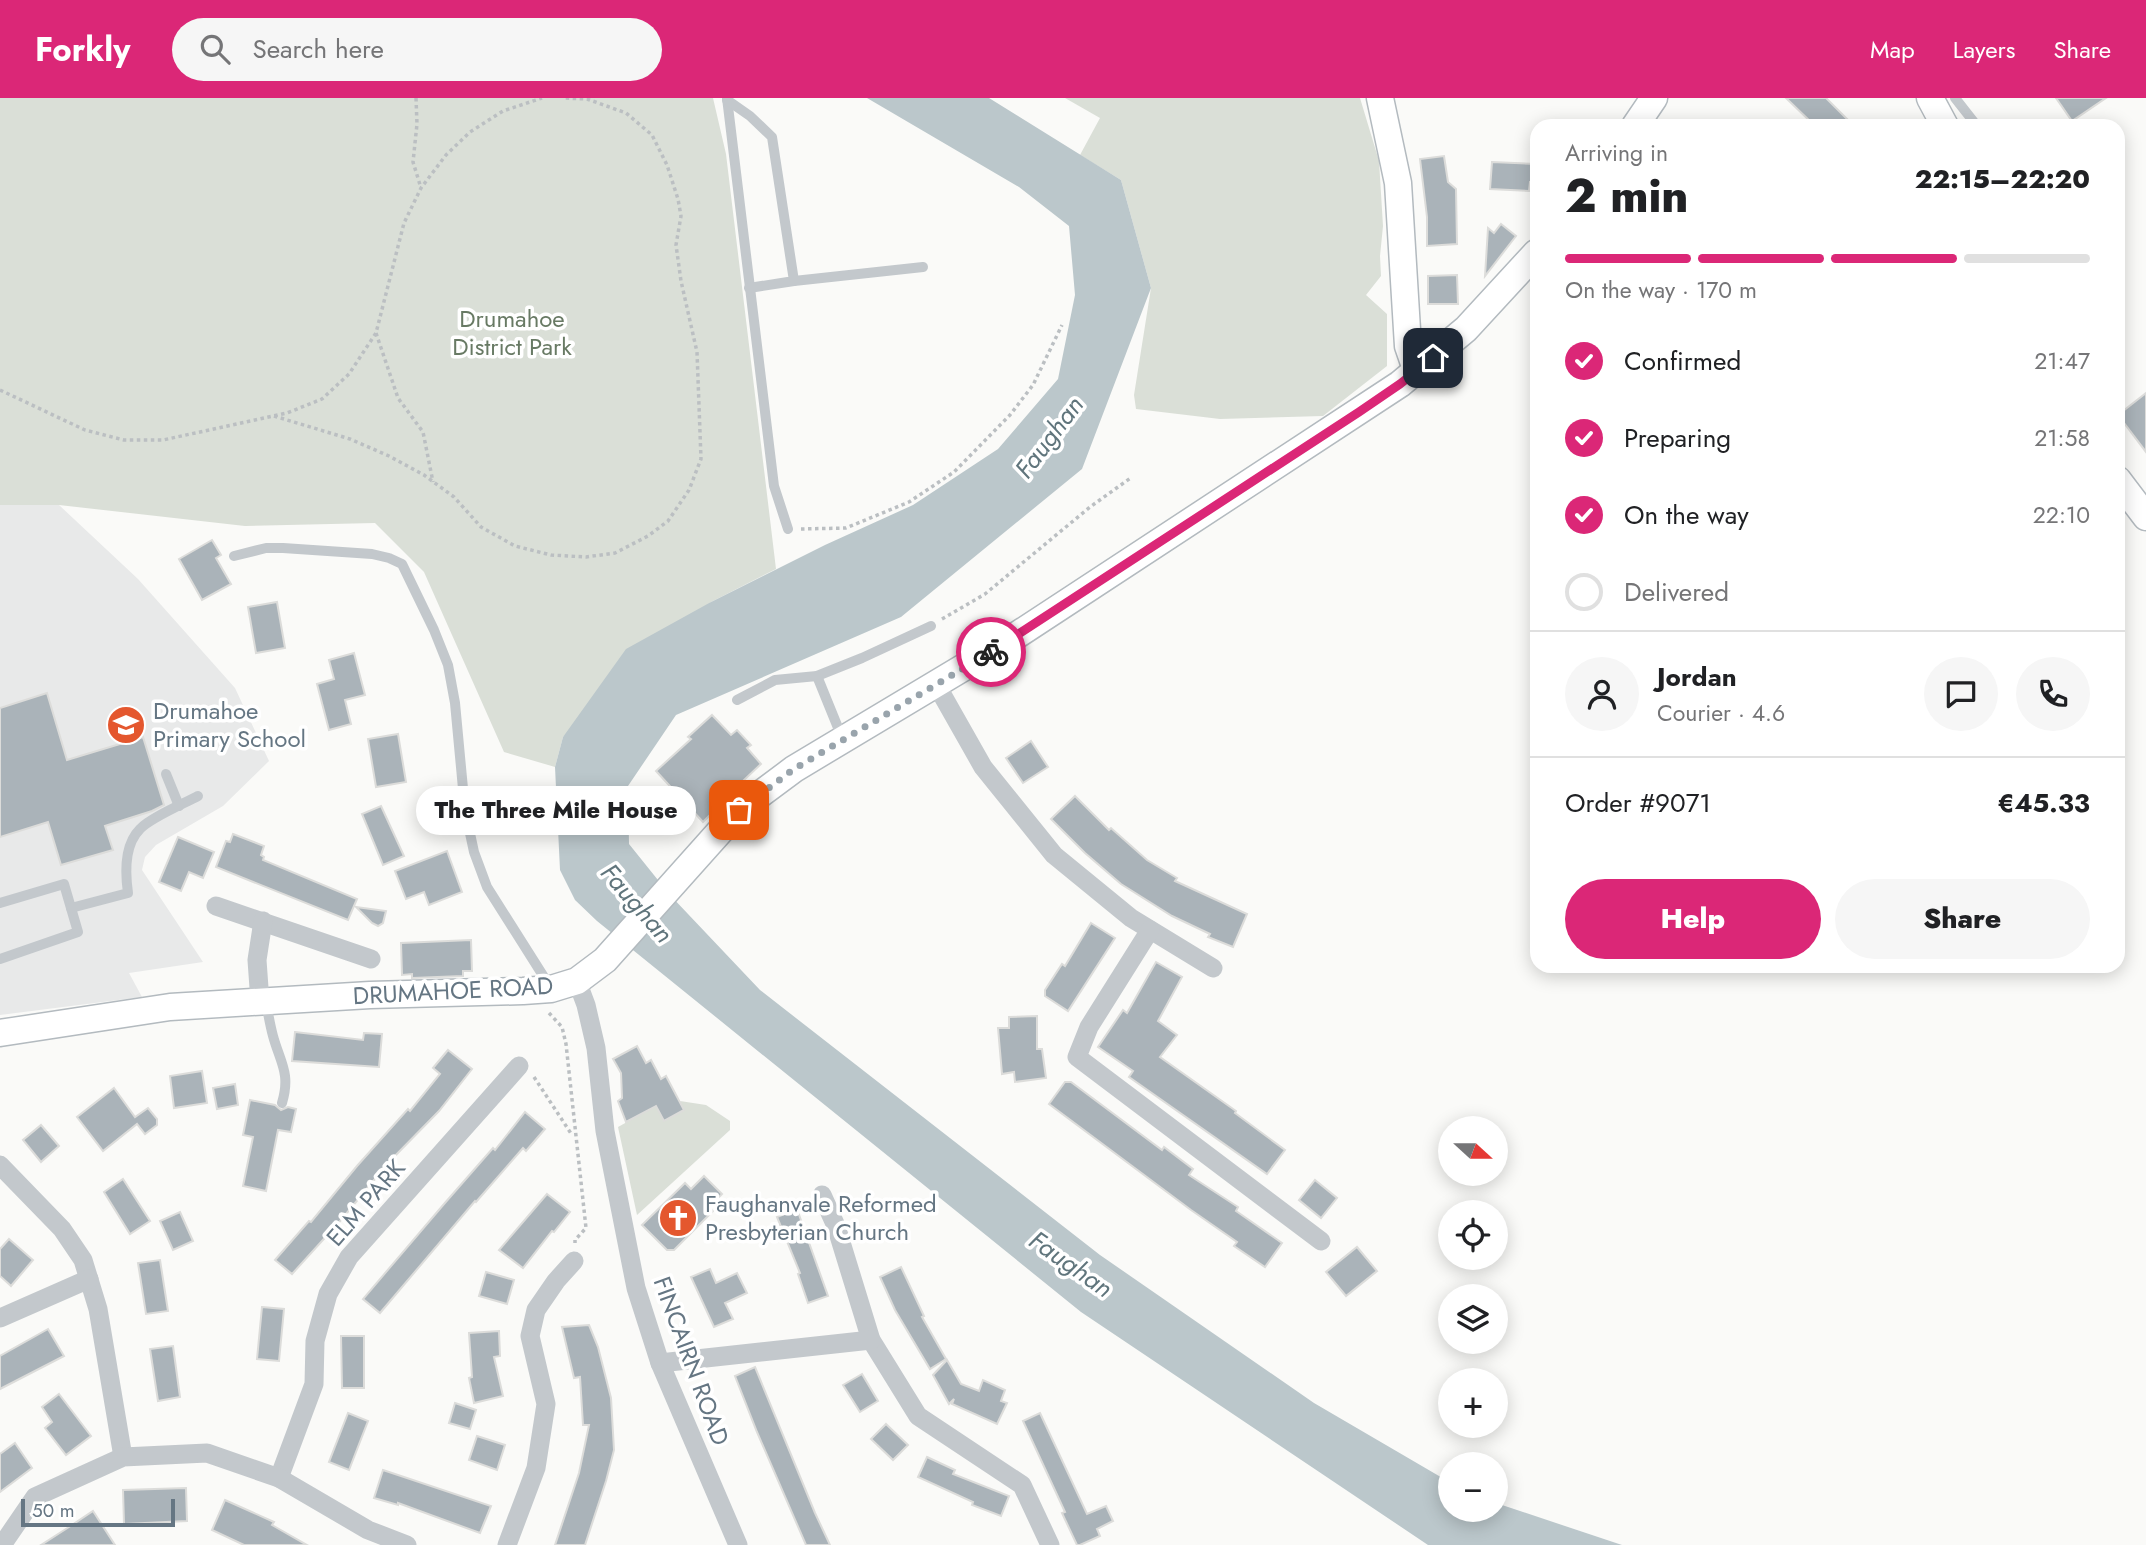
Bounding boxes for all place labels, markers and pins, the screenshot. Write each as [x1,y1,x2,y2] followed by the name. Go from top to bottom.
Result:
[1403,328,1463,388] pin
[153,693,306,756] place label: Drumahoe Primary School
[105,704,147,746] school or university icon: Drumahoe Primary School
[709,780,769,840] pin
[417,786,697,834] callout: The Three Mile House
[705,1186,937,1249] place label: Faughanvale Reformed Presbyterian Church
[657,1197,699,1239] church icon: Faughanvale Reformed Presbyterian Church

